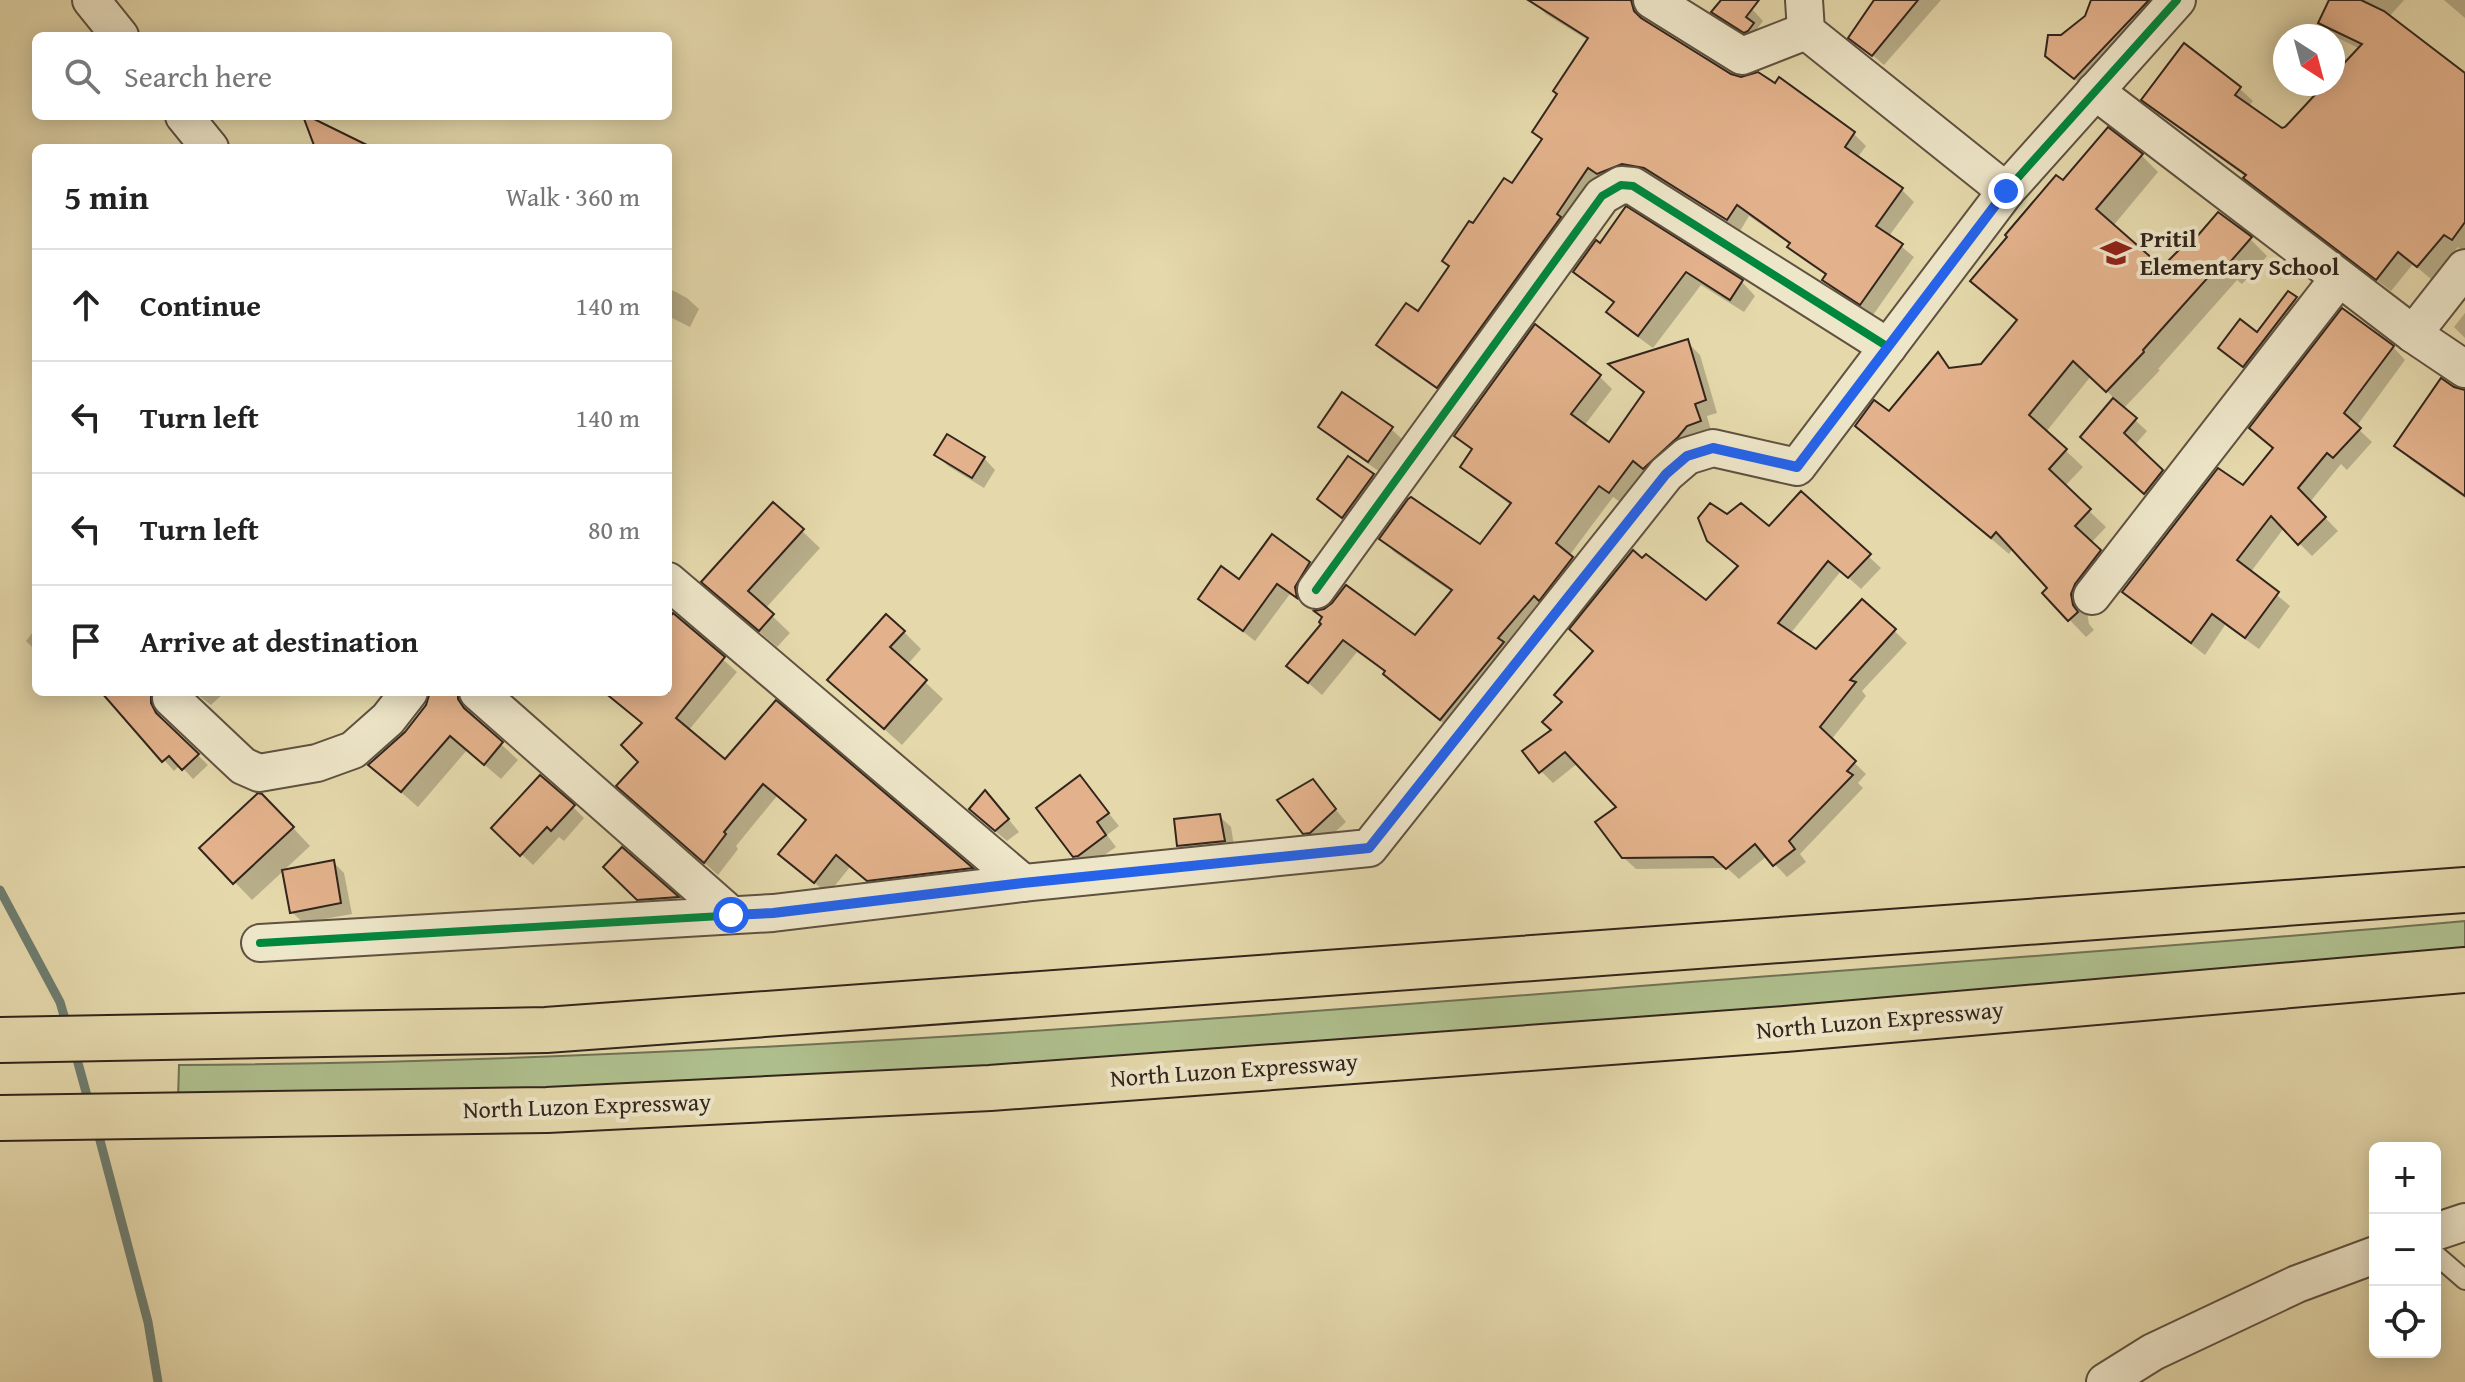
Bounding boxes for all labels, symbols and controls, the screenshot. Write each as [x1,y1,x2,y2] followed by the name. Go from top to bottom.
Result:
[2273,24,2345,96] north arrow
[32,32,672,120] search box
[60,54,104,98] icon: search
[124,54,272,98] text: Search here
[64,172,149,221] text: 5 min
[1988,173,2024,209] route end
[506,177,640,216] text: Walk · 360 m
[2140,221,2340,284] place label: Pritil Elementary School
[2099,236,2133,270] school or university icon: Pritil Elementary School
[64,283,108,327] icon: ahead
[140,283,261,327] text: Continue
[575,286,640,325] text: 140 m
[64,395,108,439] icon: left
[140,395,259,439] text: Turn left
[575,398,640,437] text: 140 m
[64,507,108,551] icon: left
[140,507,259,551] text: Turn left
[588,510,640,549] text: 80 m
[64,619,108,663] icon: arrive
[140,619,418,663] text: Arrive at destination
[713,897,749,933] route start
[1755,991,2005,1048] street label: North Luzon Expressway
[1109,1043,1359,1096] street label: North Luzon Expressway
[462,1084,712,1127] street label: North Luzon Expressway
[2369,1142,2441,1358] map controls
[2369,1142,2441,1214] button: +
[2369,1214,2441,1286] button: −
[2369,1286,2441,1358] button: locate

